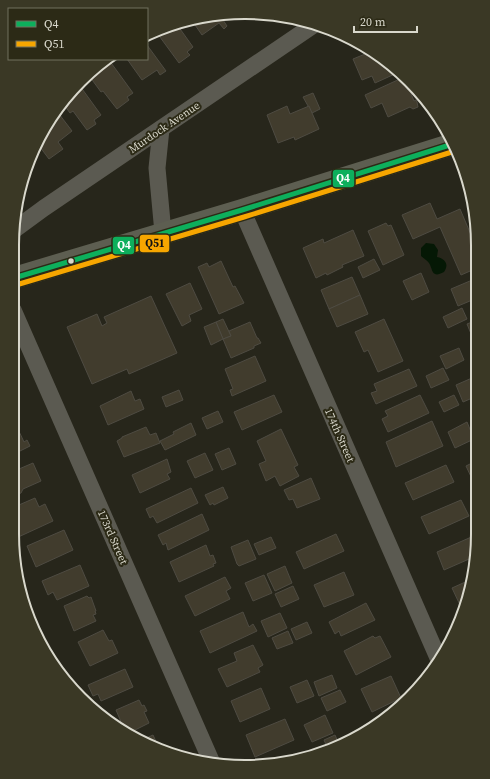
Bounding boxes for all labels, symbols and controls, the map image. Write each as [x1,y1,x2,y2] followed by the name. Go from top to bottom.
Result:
[8,8,148,60] legend
[354,8,417,34] scale bar
[360,14,386,30] text: 20 m
[44,16,58,32] text: Q4
[44,36,64,52] text: Q51
[126,98,203,157] street label: Murdock Avenue
[332,169,355,188] line badge: Q4
[336,171,350,186] text: Q4
[139,234,170,253] line badge: Q51
[112,236,135,255] line badge: Q4
[145,236,165,251] text: Q51
[117,238,131,253] text: Q4
[66,256,76,266] unlabelled marker
[321,406,358,465] street label: 174th Street
[94,508,131,567] street label: 173rd Street

